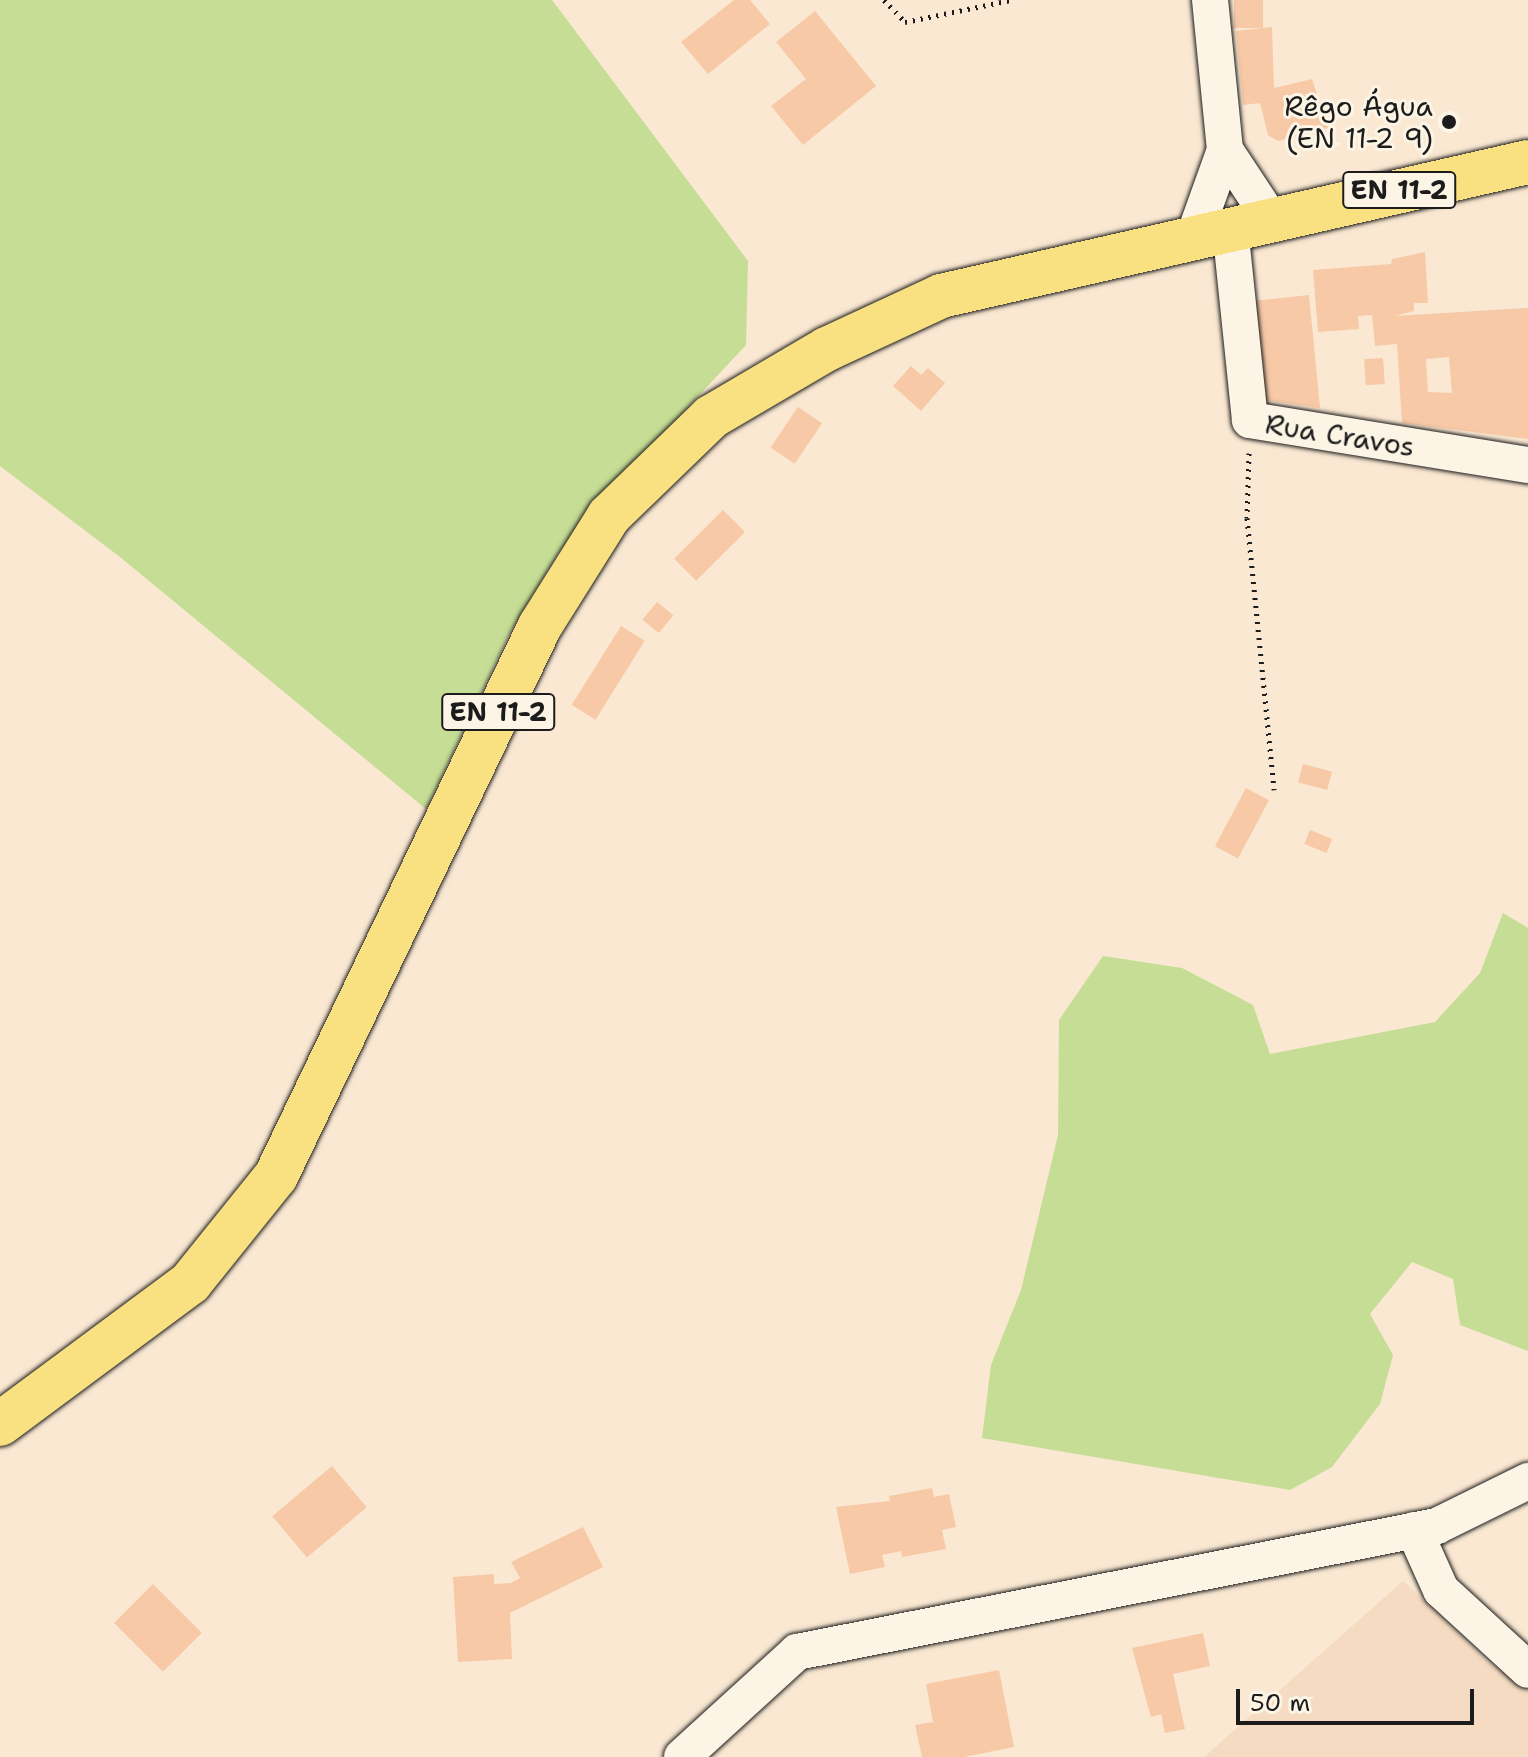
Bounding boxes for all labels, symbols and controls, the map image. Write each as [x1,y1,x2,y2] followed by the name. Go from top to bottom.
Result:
[1284,89,1433,155] place label: Rêgo Água (EN 11-2 9)
[1440,113,1458,131] marker: Rêgo Água (EN 11-2 9)
[1341,168,1457,212] road number: EN 11-2
[1263,407,1417,463] street label: Rua Cravos
[440,690,556,734] road number: EN 11-2
[1240,1673,1478,1723] scale bar
[1250,1687,1310,1719] text: 50 m

